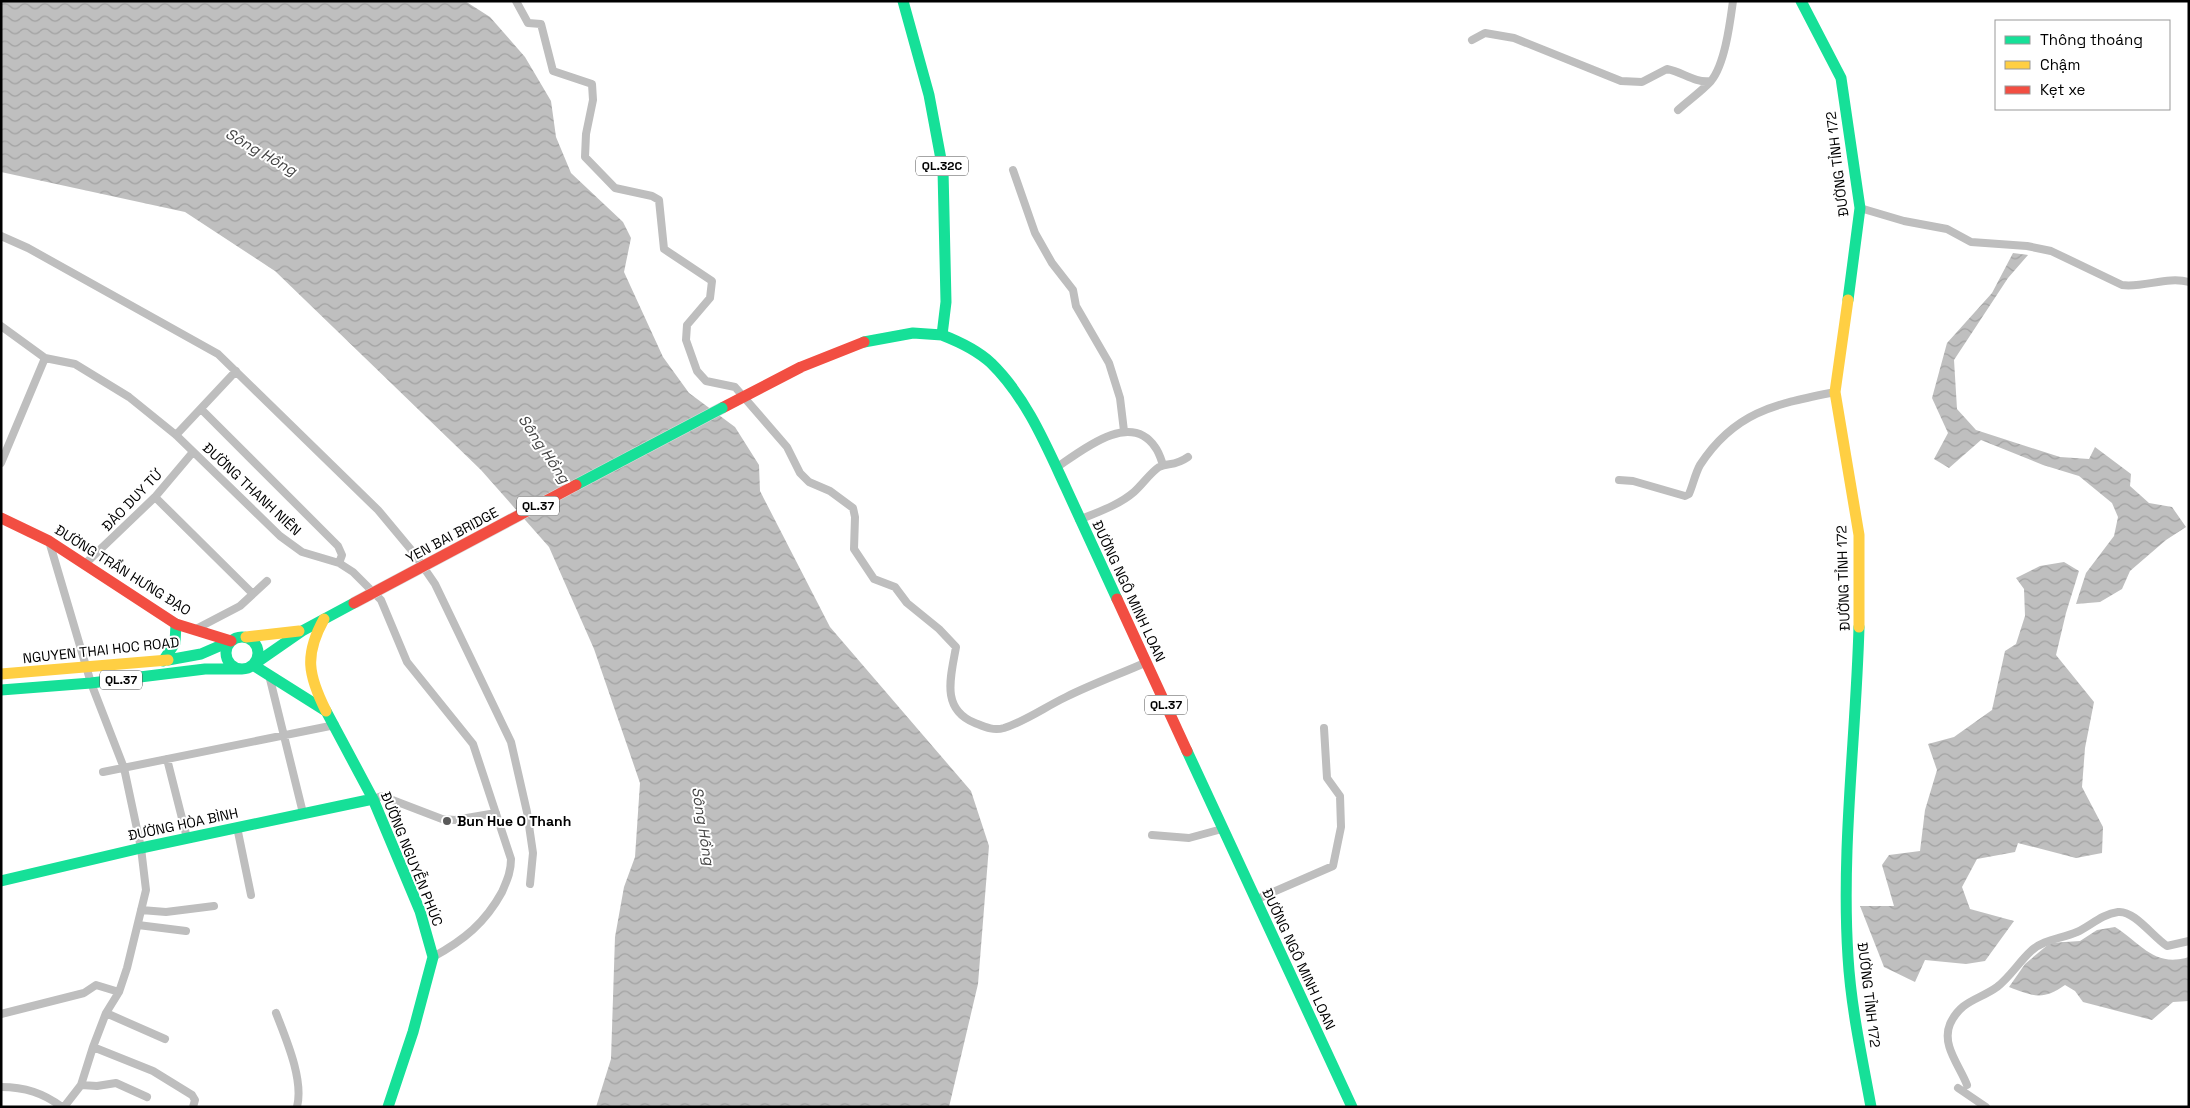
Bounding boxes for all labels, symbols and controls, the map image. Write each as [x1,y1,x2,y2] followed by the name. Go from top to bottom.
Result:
[1995,20,2170,110] legend
[2040,30,2143,49] text: Thông thoáng
[2040,55,2080,74] text: Chậm
[2040,80,2086,99] text: Kẹt xe
[1822,110,1852,218] street label: ĐƯỜNG TỈNH 172
[222,124,301,180] water label: Sông Hồng
[916,157,968,176] road number: QL.32C
[514,411,575,488] water label: Sông Hồng
[199,439,305,539] street label: ĐƯỜNG THANH NIÊN
[98,465,166,535] street label: ĐÀO DUY TỪ
[517,496,559,516] road number: QL.37
[403,503,501,567] street label: YEN BAI BRIDGE
[1088,517,1170,665] street label: ĐƯỜNG NGÔ MINH LOAN
[52,521,194,619] street label: ĐƯỜNG TRẦN HƯNG ĐẠO
[1832,525,1854,631] street label: ĐƯỜNG TỈNH 172
[22,633,180,667] street label: NGUYEN THAI HOC ROAD
[100,670,142,690] road number: QL.37
[1145,696,1187,714] road number: QL.37
[688,785,719,868] water label: Sông Hồng
[377,789,448,929] street label: ĐƯỜNG NGUYỄN PHÚC
[126,804,240,844] street label: ĐƯỜNG HÒA BÌNH
[457,812,571,830] place label: Bun Hue O Thanh
[441,815,453,827] marker: Bun Hue O Thanh
[1258,885,1340,1033] street label: ĐƯỜNG NGÔ MINH LOAN
[1854,941,1884,1049] street label: ĐƯỜNG TỈNH 172

